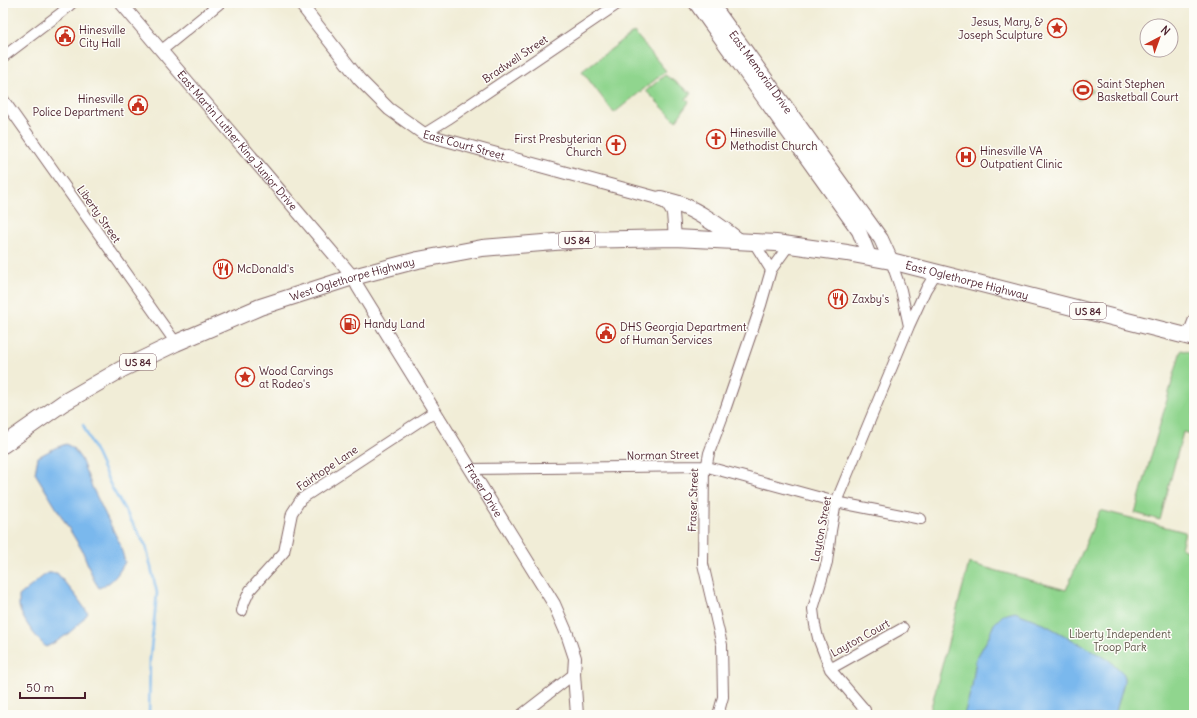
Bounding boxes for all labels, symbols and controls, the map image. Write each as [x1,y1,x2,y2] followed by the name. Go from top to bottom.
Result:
[958,15,1044,42] place label: Jesus, Mary, & Joseph Sculpture
[1046,17,1068,39] place icon: Jesus, Mary, & Joseph Sculpture
[1139,18,1179,58] north arrow
[79,23,125,50] place label: Hinesville City Hall
[1158,23,1173,38] text: N
[54,25,76,47] public building icon: Hinesville City Hall
[726,28,795,116] street label: East Memorial Drive
[480,32,551,86] street label: Bradwell Street
[174,68,300,213] street label: East Martin Luther King Junior Drive
[1097,77,1179,104] place label: Saint Stephen Basketball Court
[1072,79,1094,101] sports icon: Saint Stephen Basketball Court
[33,92,124,119] place label: Hinesville Police Department
[127,94,149,116] public building icon: Hinesville Police Department
[730,126,818,153] place label: Hinesville Methodist Church
[422,127,506,163] street label: East Court Street
[705,128,727,150] church icon: Hinesville Methodist Church
[514,132,602,159] place label: First Presbyterian Church
[605,134,627,156] church icon: First Presbyterian Church
[980,144,1063,171] place label: Hinesville VA Outpatient Clinic
[955,146,977,168] hospital icon: Hinesville VA Outpatient Clinic
[74,183,124,246] street label: Liberty Street
[559,232,595,248] road number: US 84
[288,254,416,304] street label: West Oglethorpe Highway
[212,258,234,280] restaurant icon: McDonald's
[904,258,1030,303] street label: East Oglethorpe Highway
[237,262,294,276] place label: McDonald's
[827,288,849,310] restaurant icon: Zaxby's
[852,292,889,306] place label: Zaxby's
[1070,303,1106,319] road number: US 84
[339,313,361,335] fuel station icon: Handy Land
[364,317,425,331] place label: Handy Land
[620,320,747,347] place label: DHS Georgia Department of Human Services
[595,322,617,344] public building icon: DHS Georgia Department of Human Services
[120,354,156,370] road number: US 84
[259,364,333,391] place label: Wood Carvings at Rodeo's
[234,366,256,388] place icon: Wood Carvings at Rodeo's
[294,442,360,494] street label: Fairhope Lane
[627,447,700,463] street label: Norman Street
[462,461,505,520] street label: Fraser Drive
[685,468,701,532] street label: Fraser Street
[808,495,834,563] street label: Layton Street
[828,616,892,660] street label: Layton Court
[1069,627,1171,654] park label: Liberty Independent Troop Park
[20,674,85,700] scale bar
[26,680,55,695] text: 50 m

